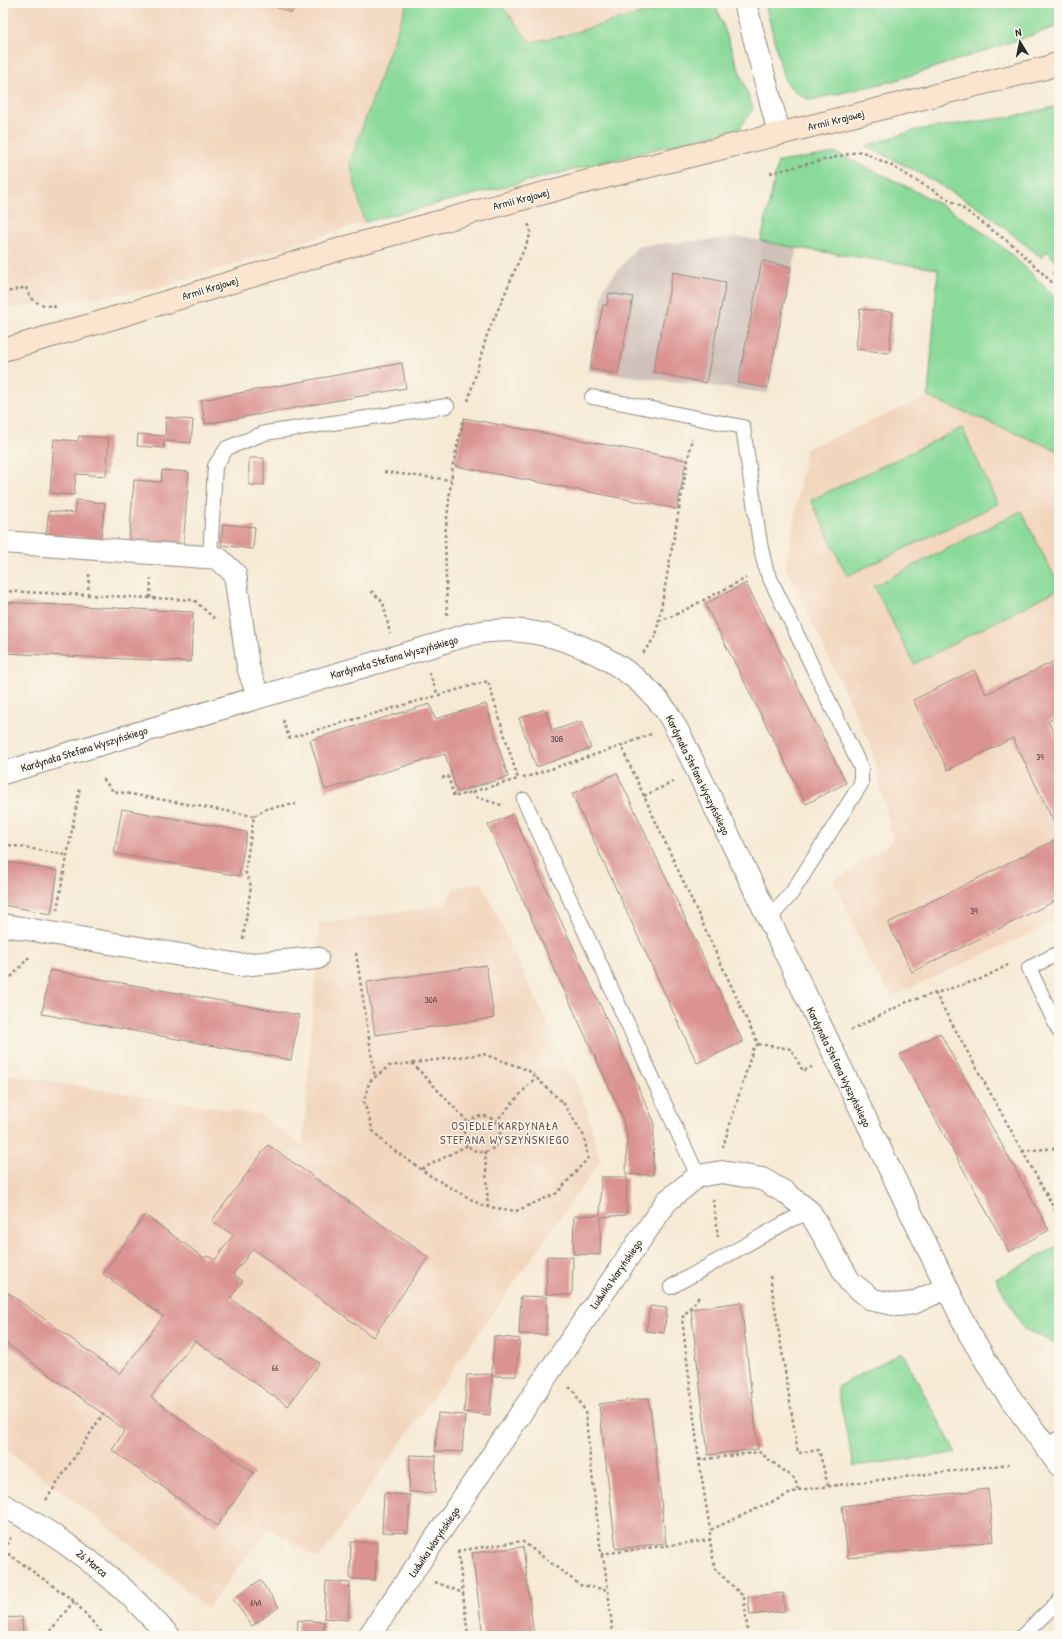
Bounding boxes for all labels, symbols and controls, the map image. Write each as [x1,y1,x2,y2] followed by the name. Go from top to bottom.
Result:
[1000,22,1040,62] north arrow
[1014,25,1023,40] text: N
[806,106,866,134] street label: Armii Krajowej
[491,185,551,213] street label: Armii Krajowej
[180,273,240,303] street label: Armii Krajowej
[329,632,460,682] street label: Kardynała Stefana Wyszyńskiego
[663,713,733,838] street label: Kardynała Stefana Wyszyńskiego
[19,723,150,775] street label: Kardynała Stefana Wyszyńskiego
[551,733,564,745] house number: 30B
[1036,751,1044,763] house number: 39
[970,905,978,917] house number: 39
[425,994,438,1006] house number: 30A
[804,1005,874,1130] street label: Kardynała Stefana Wyszyńskiego
[440,1117,570,1148] district label: OSIEDLE KARDYNAŁA STEFANA WYSZYŃSKIEGO
[587,1236,645,1311] street label: Ludwika Waryńskiego
[271,1362,279,1374] house number: 66
[405,1504,463,1580] street label: Ludwika Waryńskiego
[74,1546,111,1580] street label: 26 Marca
[250,1597,262,1609] house number: 64A

